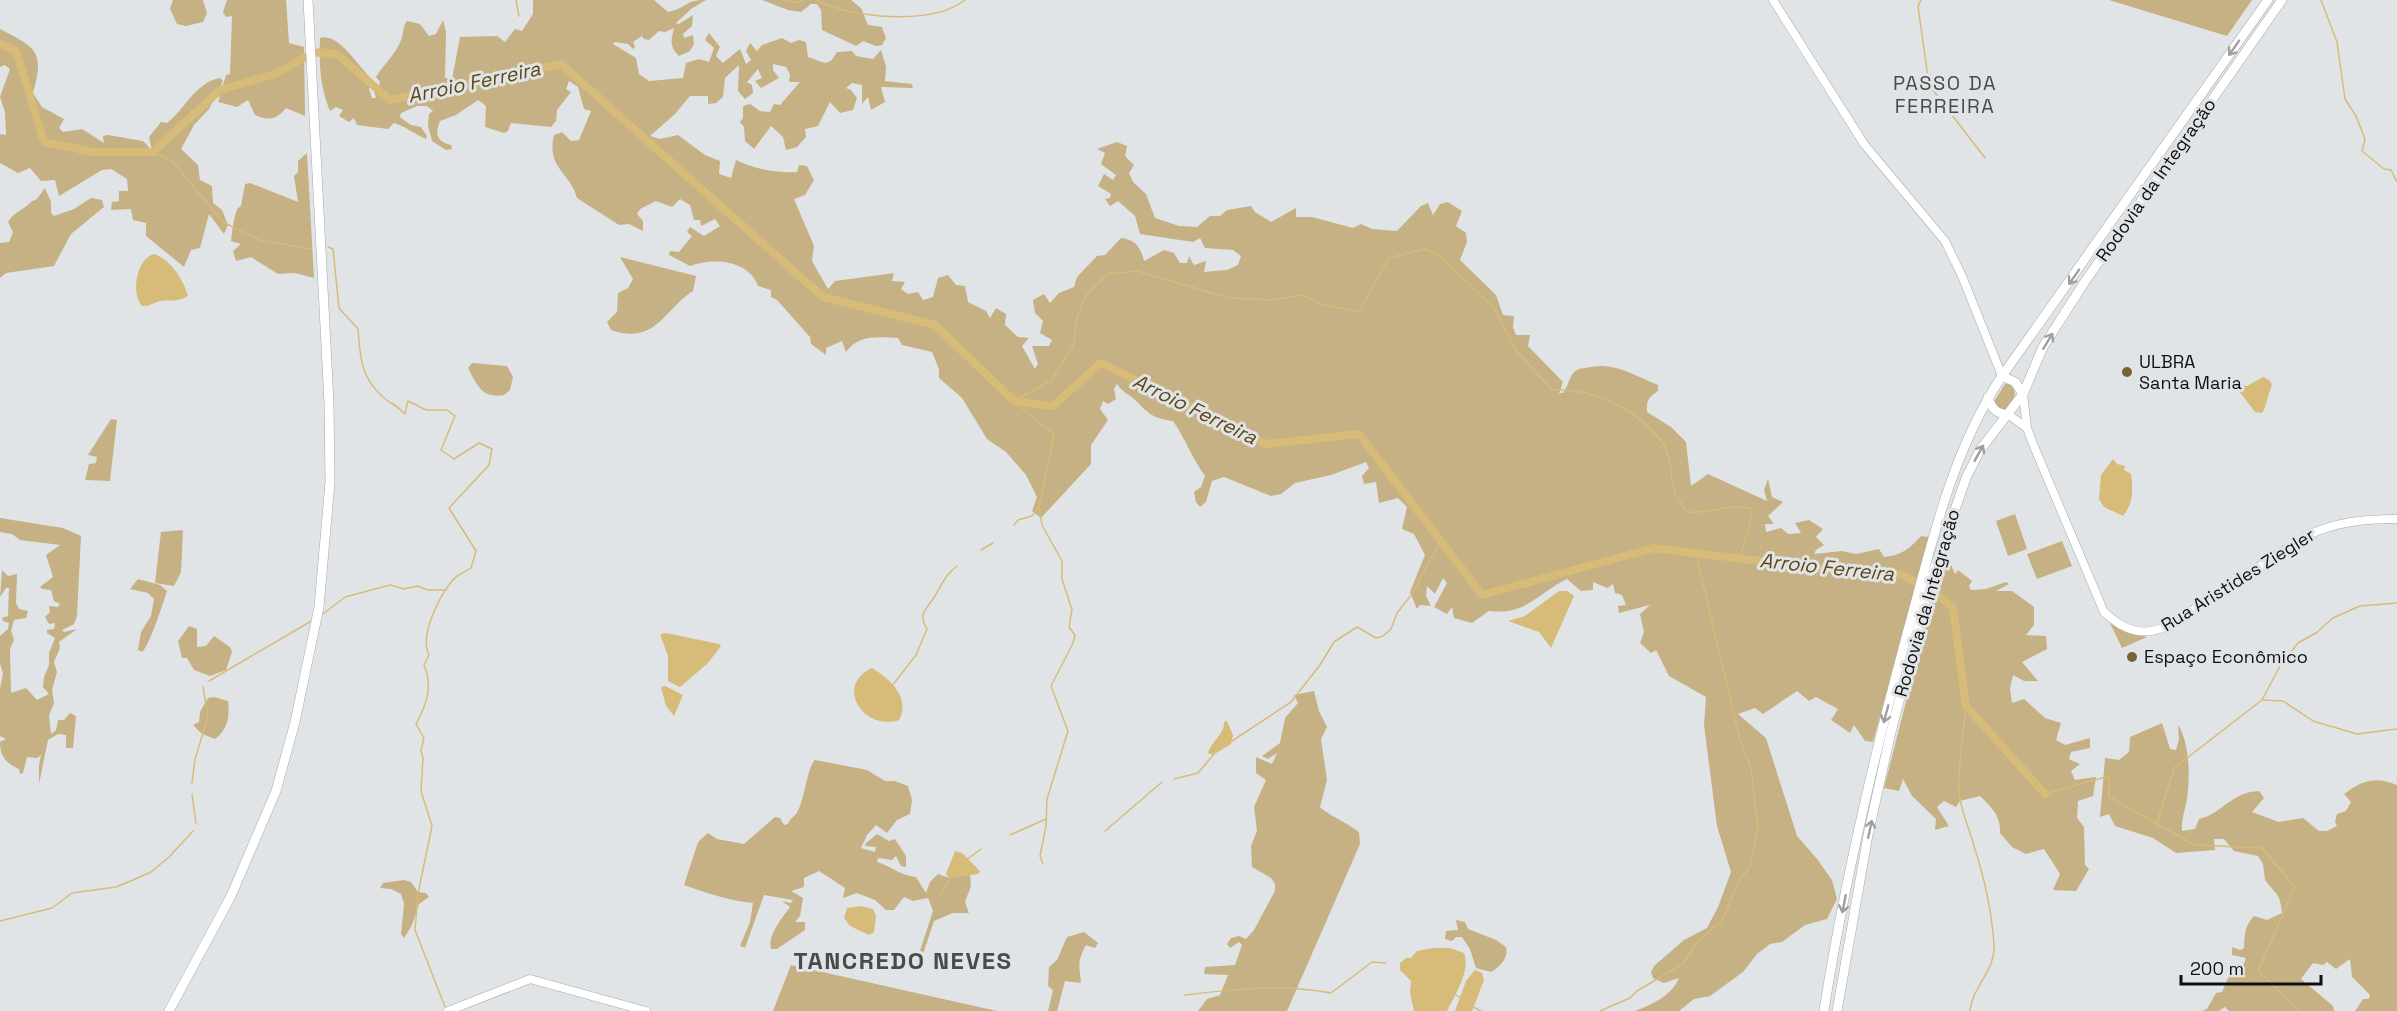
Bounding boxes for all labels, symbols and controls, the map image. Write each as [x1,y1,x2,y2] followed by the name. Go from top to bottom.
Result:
[2228,39,2240,56] one-way arrow
[405,55,543,109] water label: Arroio Ferreira
[1893,70,1997,119] district label: PASSO DA FERREIRA
[2090,93,2221,266] street label: Rodovia da Integração
[2068,268,2080,284] one-way arrow
[2042,333,2054,350] one-way arrow
[2139,350,2242,394] place label: ULBRA Santa Maria
[2120,365,2134,379] marker: ULBRA Santa Maria
[1129,368,1262,450] water label: Arroio Ferreira
[1973,445,1985,462] one-way arrow
[1889,506,1964,699] street label: Rodovia da Integração
[2157,523,2319,636] street label: Rua Aristides Ziegler
[1759,547,1896,587] water label: Arroio Ferreira
[2144,645,2308,668] place label: Espaço Econômico
[2125,650,2139,664] marker: Espaço Econômico
[1880,704,1891,723] one-way arrow
[1865,820,1876,840] one-way arrow
[1838,894,1849,913] one-way arrow
[793,945,1013,976] district label: TANCREDO NEVES
[2181,948,2320,986] scale bar
[2190,957,2244,980] text: 200 m

